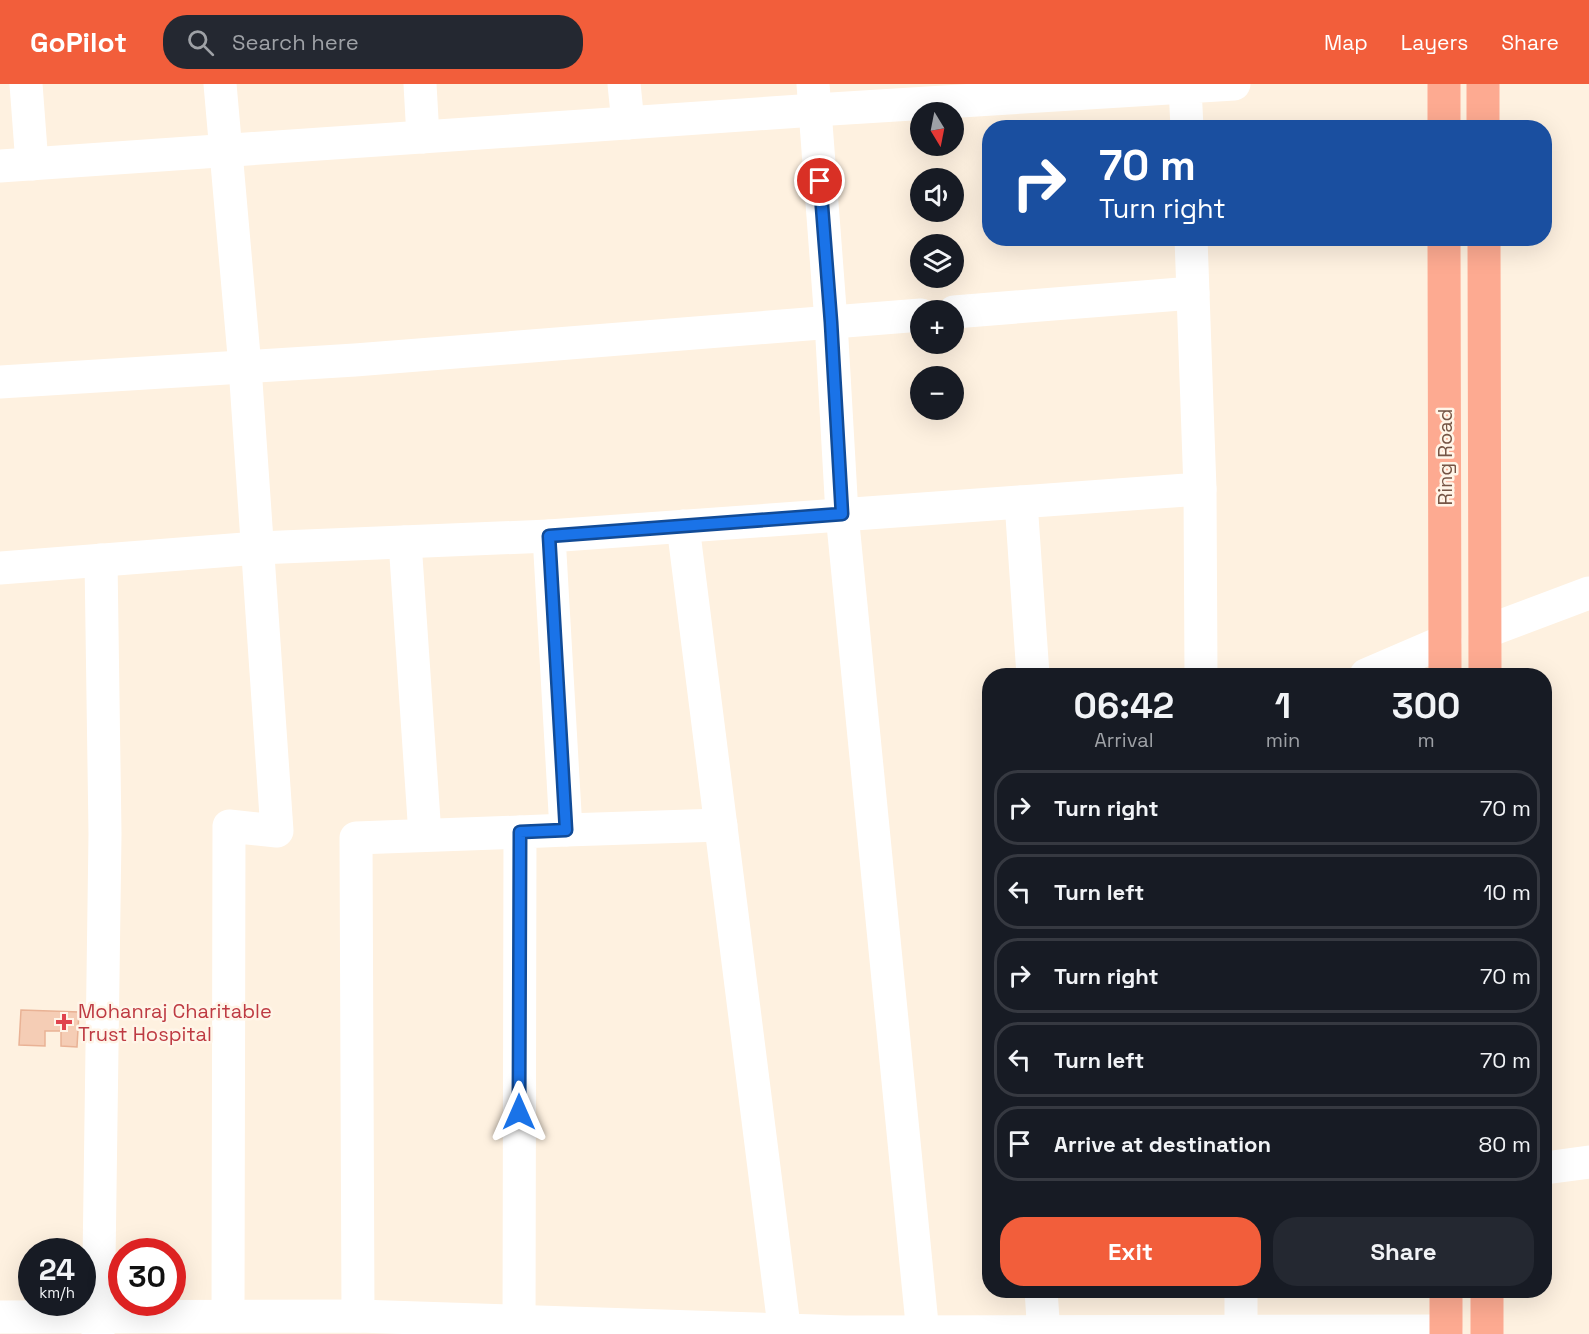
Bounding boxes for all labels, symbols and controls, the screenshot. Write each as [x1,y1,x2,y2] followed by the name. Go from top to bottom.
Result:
[163,15,583,69] search box
[30,24,127,60] text: GoPilot
[184,26,217,59] icon: search
[232,28,359,56] text: Search here
[1324,29,1368,56] text: Map
[1401,29,1468,56] text: Layers
[1501,29,1559,56] text: Share
[910,102,964,156] north arrow
[910,102,964,420] map controls
[1099,139,1196,192] text: 70 m
[1000,144,1078,222] icon: right
[794,155,845,206] pin
[803,164,836,197] icon: arrive
[910,168,964,222] button: sound
[1099,191,1226,226] text: Turn right
[910,234,964,288] button: layers
[910,300,964,354] button: +
[910,366,964,420] button: −
[1432,409,1458,505] street label: Ring Road
[1074,683,1174,729] text: 06:42
[1275,683,1291,729] text: 1
[1392,683,1460,729] text: 300
[1094,727,1154,753] text: Arrival
[1266,727,1300,753] text: min
[1417,727,1435,753] text: m
[1003,791,1036,824] icon: right
[1054,794,1159,822] text: Turn right
[1480,794,1531,822] text: 70 m
[1003,875,1036,908] icon: left
[1054,878,1144,906] text: Turn left
[1483,878,1531,906] text: 10 m
[1003,959,1036,992] icon: right
[1054,962,1159,990] text: Turn right
[1480,962,1531,990] text: 70 m
[78,998,272,1047] place label: Mohanraj Charitable Trust Hospital
[55,1013,73,1031] marker: Mohanraj Charitable Trust Hospital
[1003,1043,1036,1076] icon: left
[1054,1046,1144,1074] text: Turn left
[1480,1046,1531,1074] text: 70 m
[487,1080,551,1144] position arrow
[1003,1127,1036,1160] icon: arrive
[1054,1130,1271,1158] text: Arrive at destination
[1479,1130,1531,1158] text: 80 m
[1000,1217,1261,1286] button: Exit
[1273,1217,1534,1286] button: Share
[108,1238,186,1316] speed limit sign: 30
[39,1250,75,1289] text: 24
[39,1283,75,1302] text: km/h

